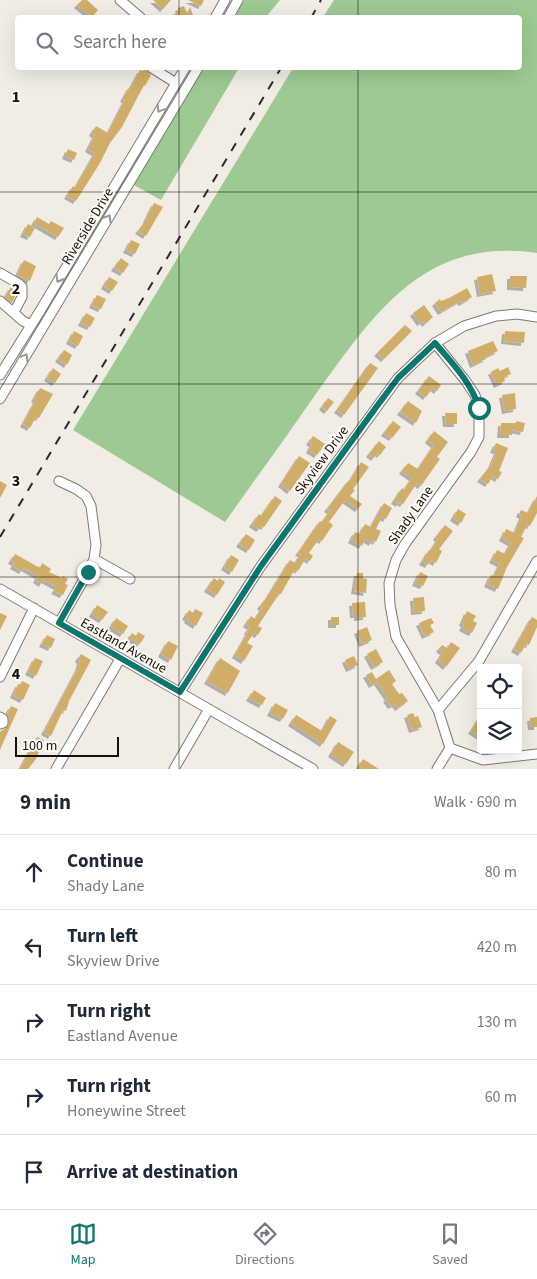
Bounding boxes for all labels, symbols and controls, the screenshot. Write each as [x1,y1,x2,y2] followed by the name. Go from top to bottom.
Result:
[15,15,522,70] search box
[33,29,61,57] icon: search
[73,29,167,56] text: Search here
[12,86,20,108] text: 1
[156,104,166,113] one-way arrow
[57,184,119,269] street label: Riverside Drive
[102,214,112,223] one-way arrow
[55,273,65,282] one-way arrow
[12,278,20,300] text: 2
[19,354,29,363] one-way arrow
[468,397,491,420] route start
[290,422,354,499] street label: Skyview Drive
[12,470,20,492] text: 3
[383,482,438,549] street label: Shady Lane
[77,561,100,584] route end
[77,613,170,679] street label: Eastland Avenue
[12,663,21,685] text: 4
[477,664,522,754] map controls
[477,664,522,709] button: locate
[477,709,522,754] button: layers
[15,734,119,757] scale bar
[22,736,57,756] text: 100 m
[20,787,71,817] text: 9 min
[434,791,517,813] text: Walk · 690 m
[67,848,144,875] text: Continue
[20,858,48,886] icon: ahead
[485,861,517,883] text: 80 m
[67,875,144,897] text: Shady Lane
[67,923,138,950] text: Turn left
[20,933,48,961] icon: left
[477,936,517,958] text: 420 m
[67,950,160,972] text: Skyview Drive
[67,998,151,1025] text: Turn right
[20,1008,48,1036] icon: right
[477,1011,517,1033] text: 130 m
[67,1025,178,1047] text: Eastland Avenue
[67,1073,151,1100] text: Turn right
[20,1083,48,1111] icon: right
[485,1086,517,1108] text: 60 m
[67,1100,186,1122] text: Honeywine Street
[20,1158,48,1186] icon: arrive
[67,1159,238,1186] text: Arrive at destination
[69,1220,97,1270] tab: Map
[235,1220,294,1270] tab: Directions
[432,1220,468,1270] tab: Saved

